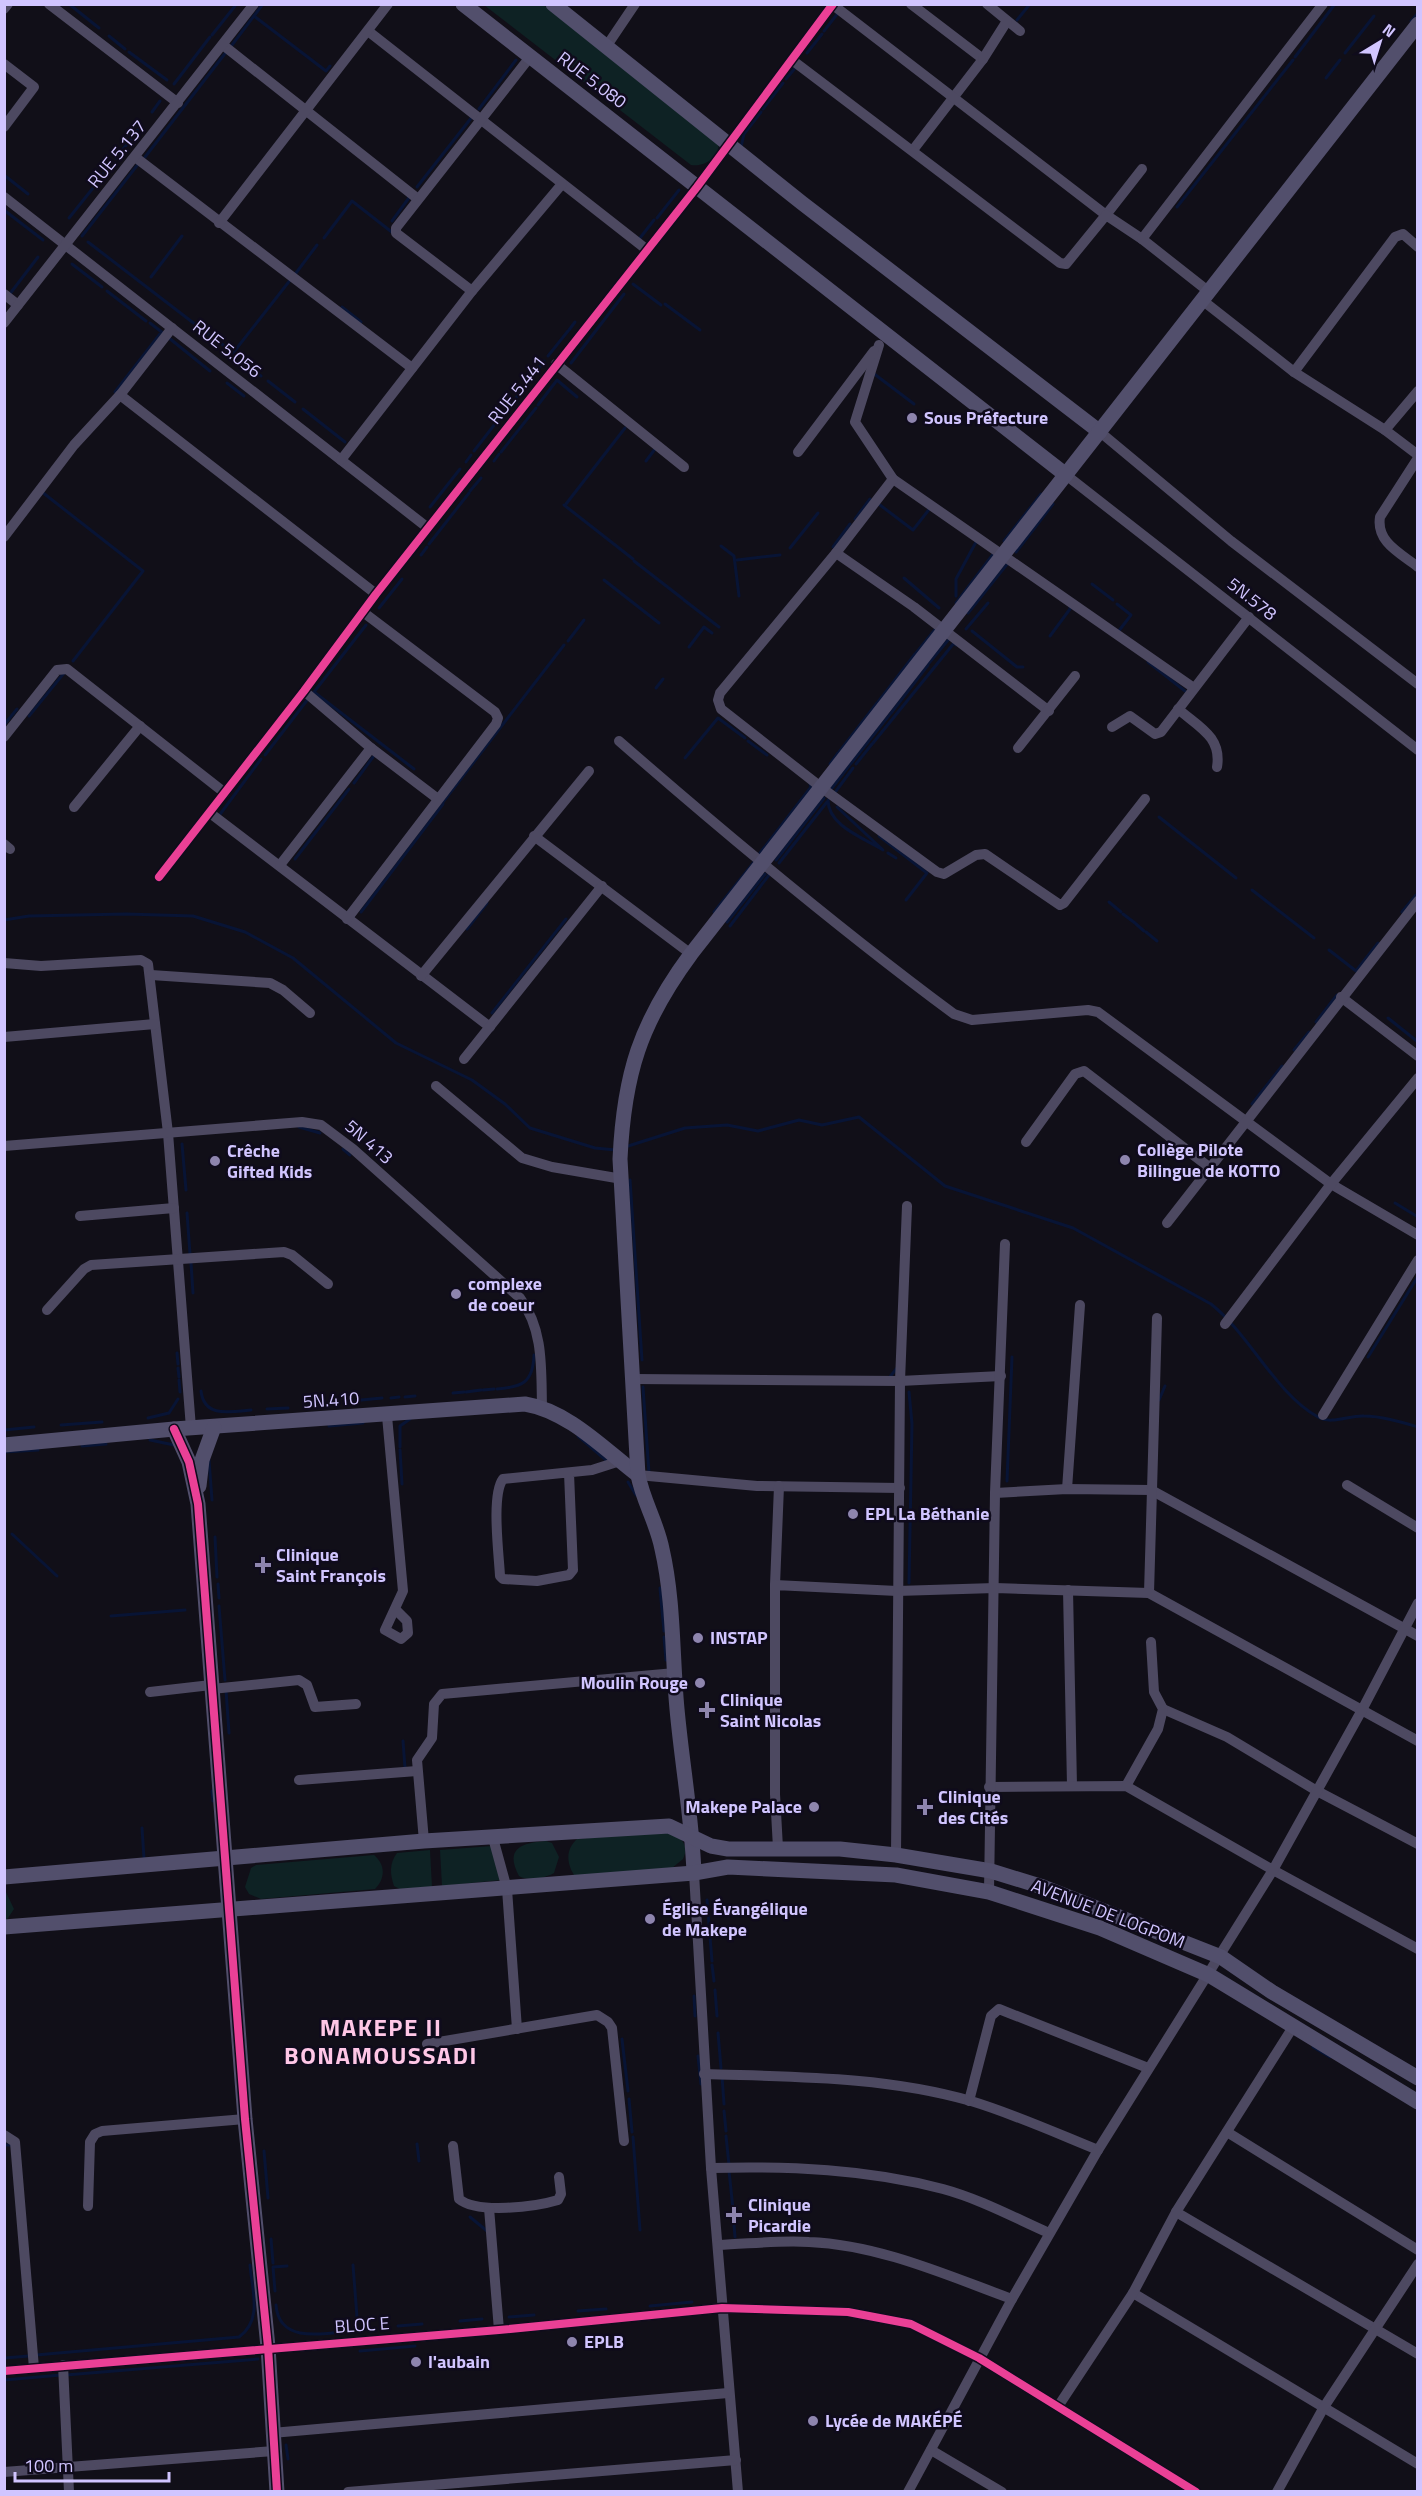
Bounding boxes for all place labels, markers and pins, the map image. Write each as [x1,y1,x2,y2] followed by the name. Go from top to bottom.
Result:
[924,404,1048,431] place label: Sous Préfecture
[905,411,919,425] marker: Sous Préfecture
[1137,1136,1281,1184] place label: Collège Pilote Bilingue de KOTTO
[227,1137,312,1185] place label: Crêche Gifted Kids
[1118,1153,1132,1167] marker: Collège Pilote Bilingue de KOTTO
[208,1154,222,1168] marker: Crêche Gifted Kids
[468,1270,542,1318] place label: complexe de coeur
[449,1287,463,1301] marker: complexe de coeur
[865,1500,989,1527] place label: EPL La Béthanie
[846,1507,860,1521] marker: EPL La Béthanie
[276,1541,386,1589] place label: Clinique Saint François
[254,1556,272,1574] marker: Clinique Saint François
[710,1624,768,1651] place label: INSTAP
[691,1631,705,1645] marker: INSTAP
[580,1669,688,1696] place label: Moulin Rouge
[693,1676,707,1690] marker: Moulin Rouge
[720,1686,821,1734] place label: Clinique Saint Nicolas
[698,1701,716,1719] marker: Clinique Saint Nicolas
[938,1783,1008,1831] place label: Clinique des Cités
[685,1793,802,1820] place label: Makepe Palace
[916,1798,934,1816] marker: Clinique des Cités
[807,1800,821,1814] marker: Makepe Palace
[662,1895,808,1943] place label: Église Évangélique de Makepe
[643,1912,657,1926] marker: Église Évangélique de Makepe
[748,2191,811,2239] place label: Clinique Picardie
[725,2206,743,2224] marker: Clinique Picardie
[584,2328,624,2355] place label: EPLB
[565,2335,579,2349] marker: EPLB
[428,2348,490,2375] place label: l'aubain
[409,2355,423,2369] marker: l'aubain
[825,2407,963,2434] place label: Lycée de MAKÉPÉ
[806,2414,820,2428] marker: Lycée de MAKÉPÉ

